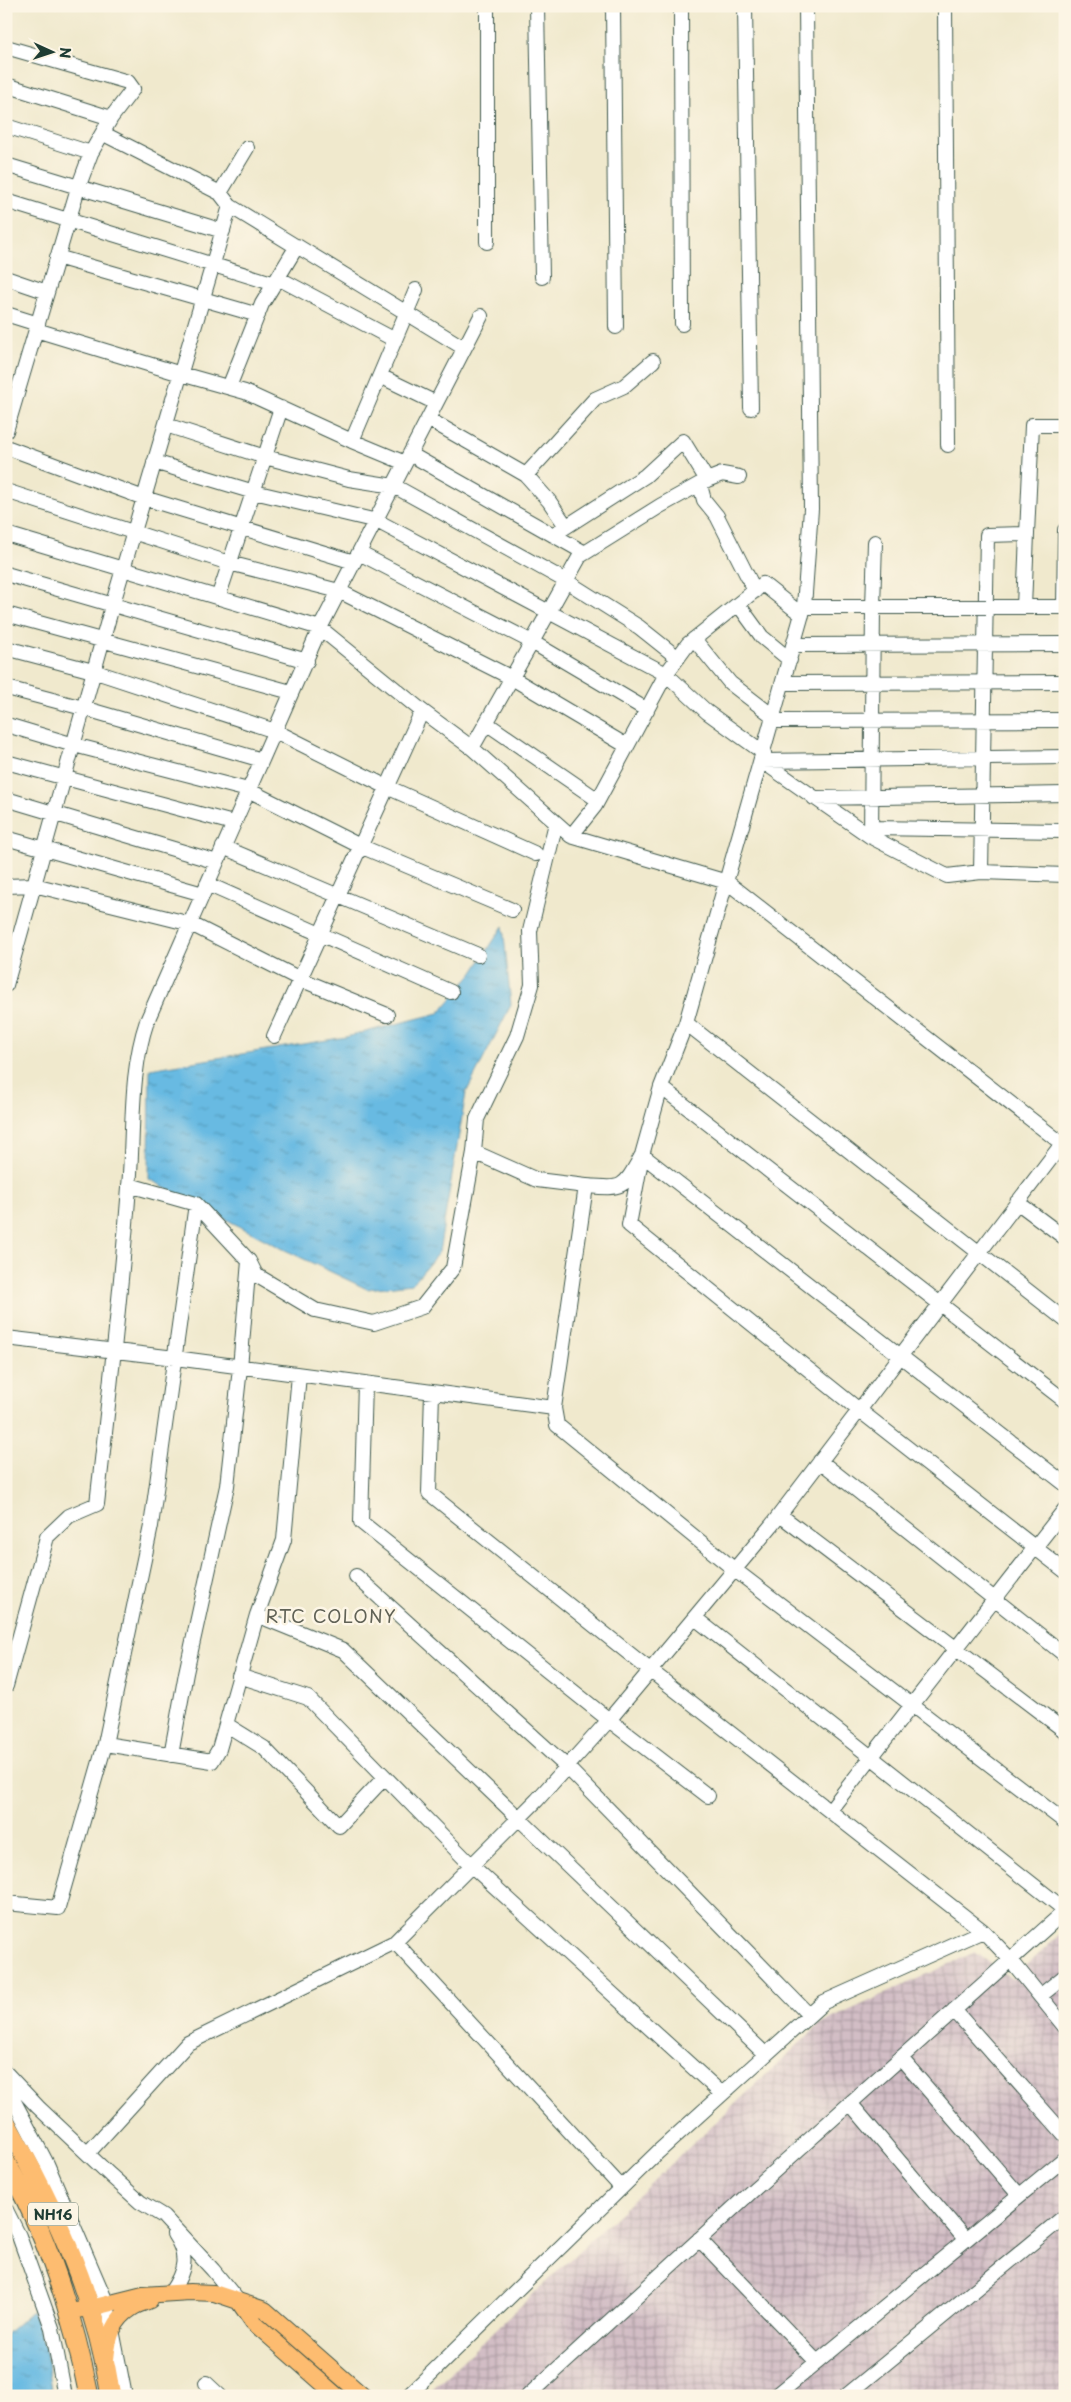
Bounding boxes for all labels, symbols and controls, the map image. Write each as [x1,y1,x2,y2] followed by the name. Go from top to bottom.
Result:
[28,28,78,78] north arrow
[55,47,76,59] text: N
[266,1602,396,1629] district label: RTC COLONY
[28,2202,78,2226] road number: NH16

